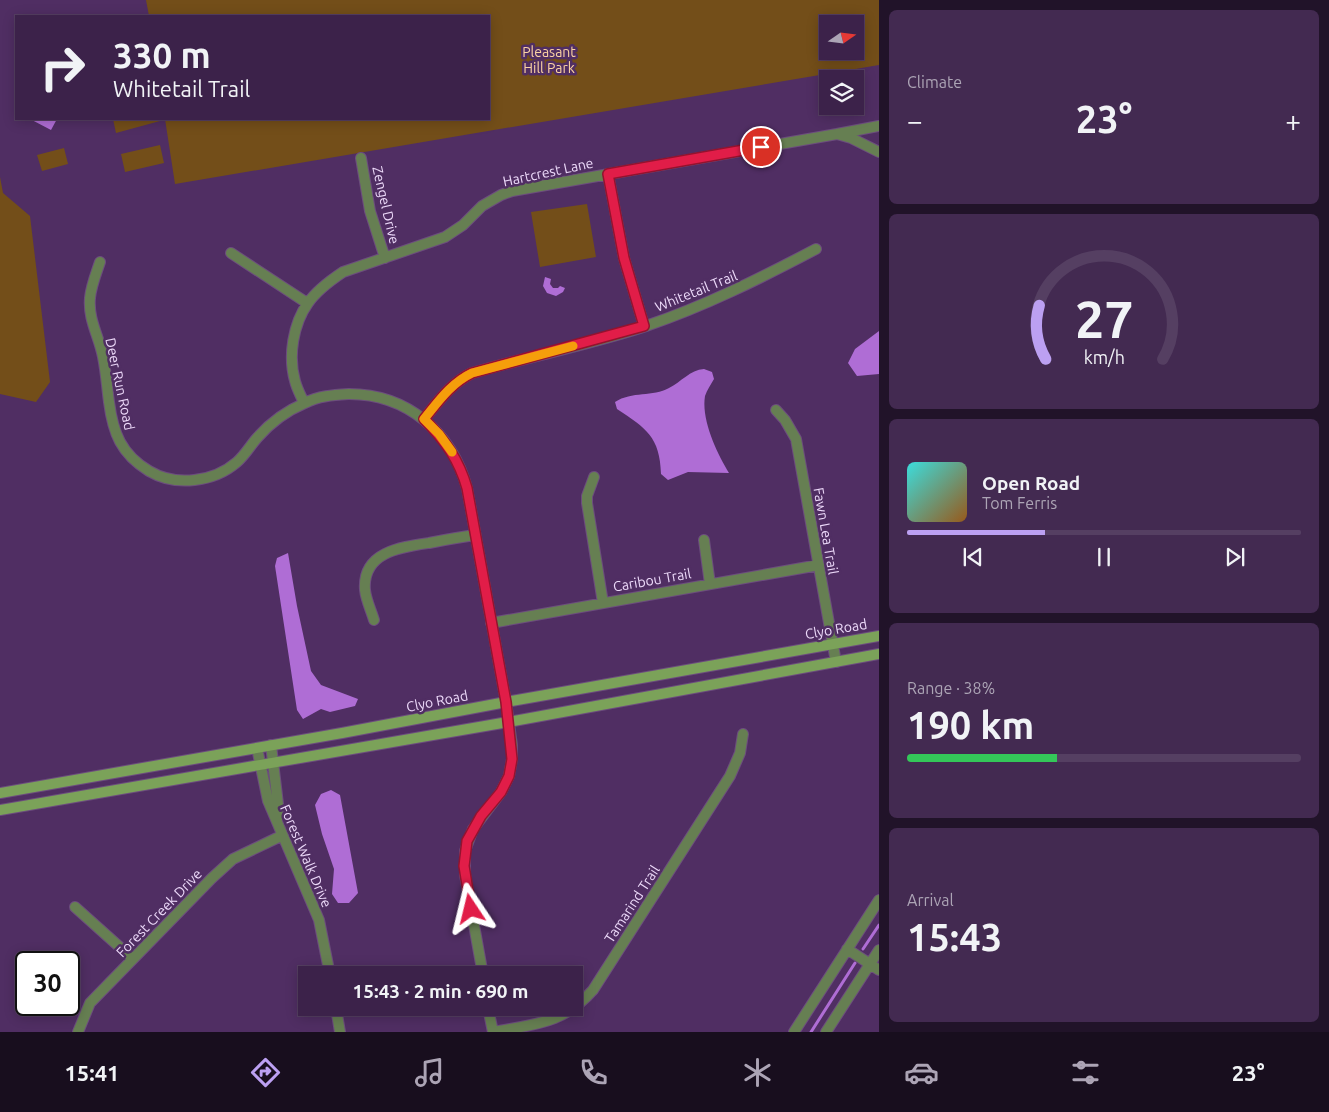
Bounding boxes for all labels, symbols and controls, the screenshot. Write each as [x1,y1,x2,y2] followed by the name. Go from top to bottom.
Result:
[819,15,864,60] north arrow
[819,15,864,115] map controls
[30,35,95,100] icon: right
[113,35,211,75] text: 330 m
[522,44,576,76] park label: Pleasant Hill Park
[819,70,864,115] button: layers
[907,73,962,91] text: Climate
[113,76,250,101] text: Whitetail Trail
[1076,98,1132,140] text: 23°
[907,105,923,136] text: −
[1285,105,1301,136] text: +
[740,126,782,168] pin
[747,133,775,161] icon: arrive
[501,155,595,189] street label: Hartcrest Lane
[369,165,403,245] street label: Zengel Drive
[653,267,740,315] street label: Whitetail Trail
[1075,290,1133,348] text: 27
[102,336,138,432] street label: Deer Run Road
[1083,347,1125,367] text: km/h
[982,472,1080,494] text: Open Road
[810,486,842,576] street label: Fawn Lea Trail
[982,494,1057,512] text: Tom Ferris
[959,543,987,571] icon: previous
[1090,543,1118,571] icon: pause
[1221,543,1249,571] icon: next
[612,565,693,595] street label: Caribou Trail
[804,616,868,642] street label: Clyo Road
[907,679,995,697] text: Range · 38%
[405,687,469,715] street label: Clyo Road
[907,704,1034,746] text: 190 km
[277,802,335,910] street label: Forest Walk Drive
[601,862,663,946] street label: Tamarind Trail
[113,866,205,960] street label: Forest Creek Drive
[444,882,496,934] position arrow
[907,891,954,909] text: Arrival
[907,916,1002,958] text: 15:43
[15,951,80,1016] speed limit sign: 30
[353,980,528,1002] text: 15:43 · 2 min · 690 m
[248,1055,283,1090] icon: directions
[412,1055,447,1090] icon: music
[576,1055,611,1090] icon: phone
[740,1055,775,1090] icon: climate
[904,1055,939,1090] icon: car
[1068,1055,1103,1090] icon: filters
[64,1060,120,1085] text: 15:41
[1232,1060,1264,1085] text: 23°

